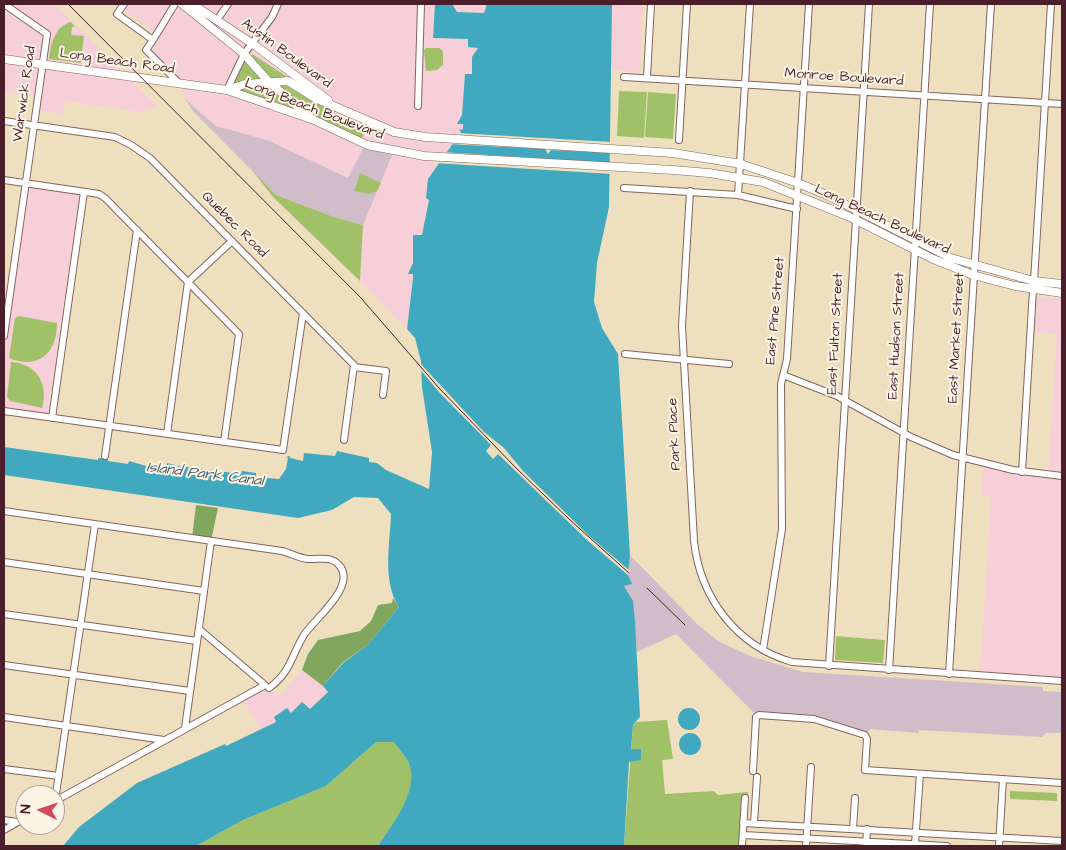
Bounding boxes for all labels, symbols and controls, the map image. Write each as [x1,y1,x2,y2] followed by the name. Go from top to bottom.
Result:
[238,16,334,92] street label: Austin Boulevard
[10,45,40,143] street label: Warwick Road
[59,46,175,78] street label: Long Beach Road
[784,65,904,91] street label: Monroe Boulevard
[242,76,386,144] street label: Long Beach Boulevard
[812,181,952,259] street label: Long Beach Boulevard
[197,188,271,262] street label: Quebec Road
[763,256,789,366] street label: East Pine Street
[885,272,909,400] street label: East Hudson Street
[945,272,969,404] street label: East Market Street
[824,273,848,395] street label: East Fulton Street
[665,397,685,471] street label: Park Place
[146,459,264,491] water label: Island Park Canal
[15,785,65,835] north arrow
[16,804,36,814] text: N

